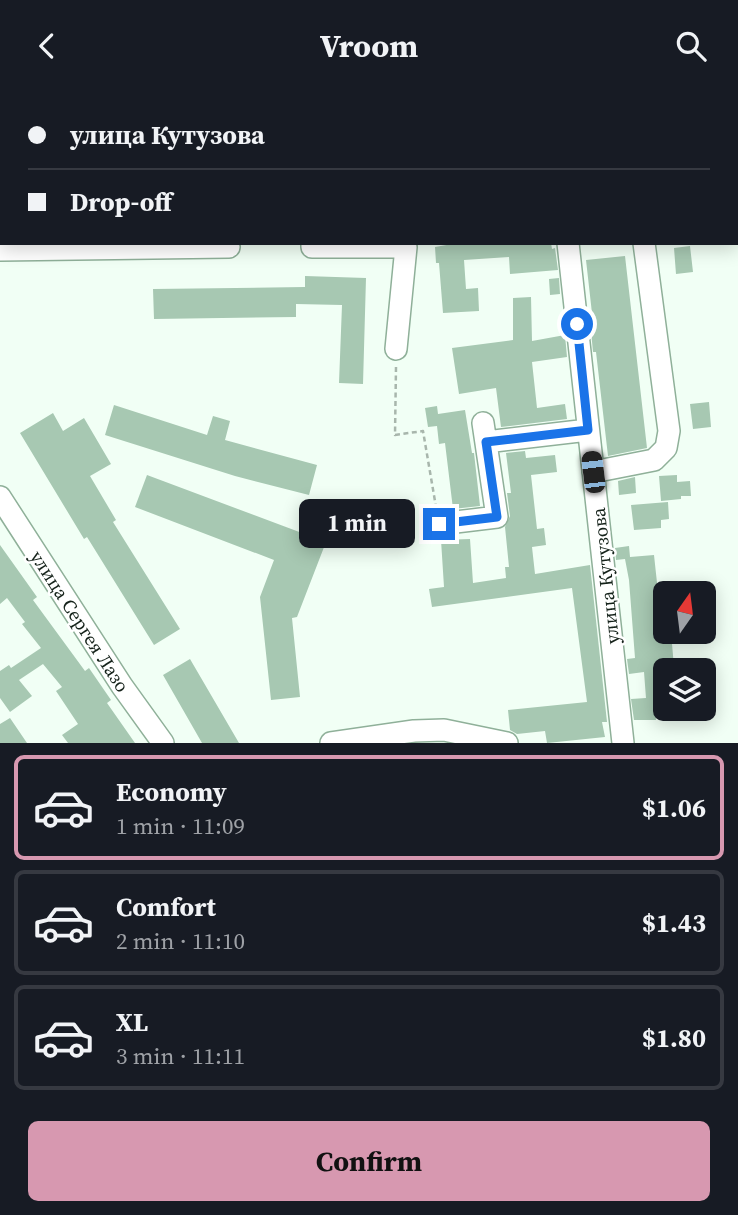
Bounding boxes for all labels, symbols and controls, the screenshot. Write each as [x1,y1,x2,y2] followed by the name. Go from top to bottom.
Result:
[320,24,418,68] text: Vroom
[28,27,66,65] icon: back
[672,27,710,65] icon: search
[70,117,265,153] text: улица Кутузова
[70,184,172,220] text: Drop-off
[561,308,593,340] route start
[581,450,606,494] car
[299,499,414,549] callout: 1 min
[585,506,625,646] street label: улица Кутузова
[327,507,387,539] text: 1 min
[423,508,455,540] route end
[24,545,136,697] street label: улица Сергея Лазо
[653,581,716,644] north arrow
[653,581,716,721] map controls
[653,658,716,721] button: layers
[116,774,227,810] text: Economy
[32,776,95,839] icon: car
[642,790,706,826] text: $1.06
[116,810,245,842] text: 1 min · 11:09
[116,889,216,925] text: Comfort
[32,891,95,954] icon: car
[642,905,706,941] text: $1.43
[116,925,245,957] text: 2 min · 11:10
[116,1004,148,1040] text: XL
[32,1006,95,1069] icon: car
[642,1020,706,1056] text: $1.80
[116,1040,245,1072] text: 3 min · 11:11
[28,1121,710,1201] button: Confirm

